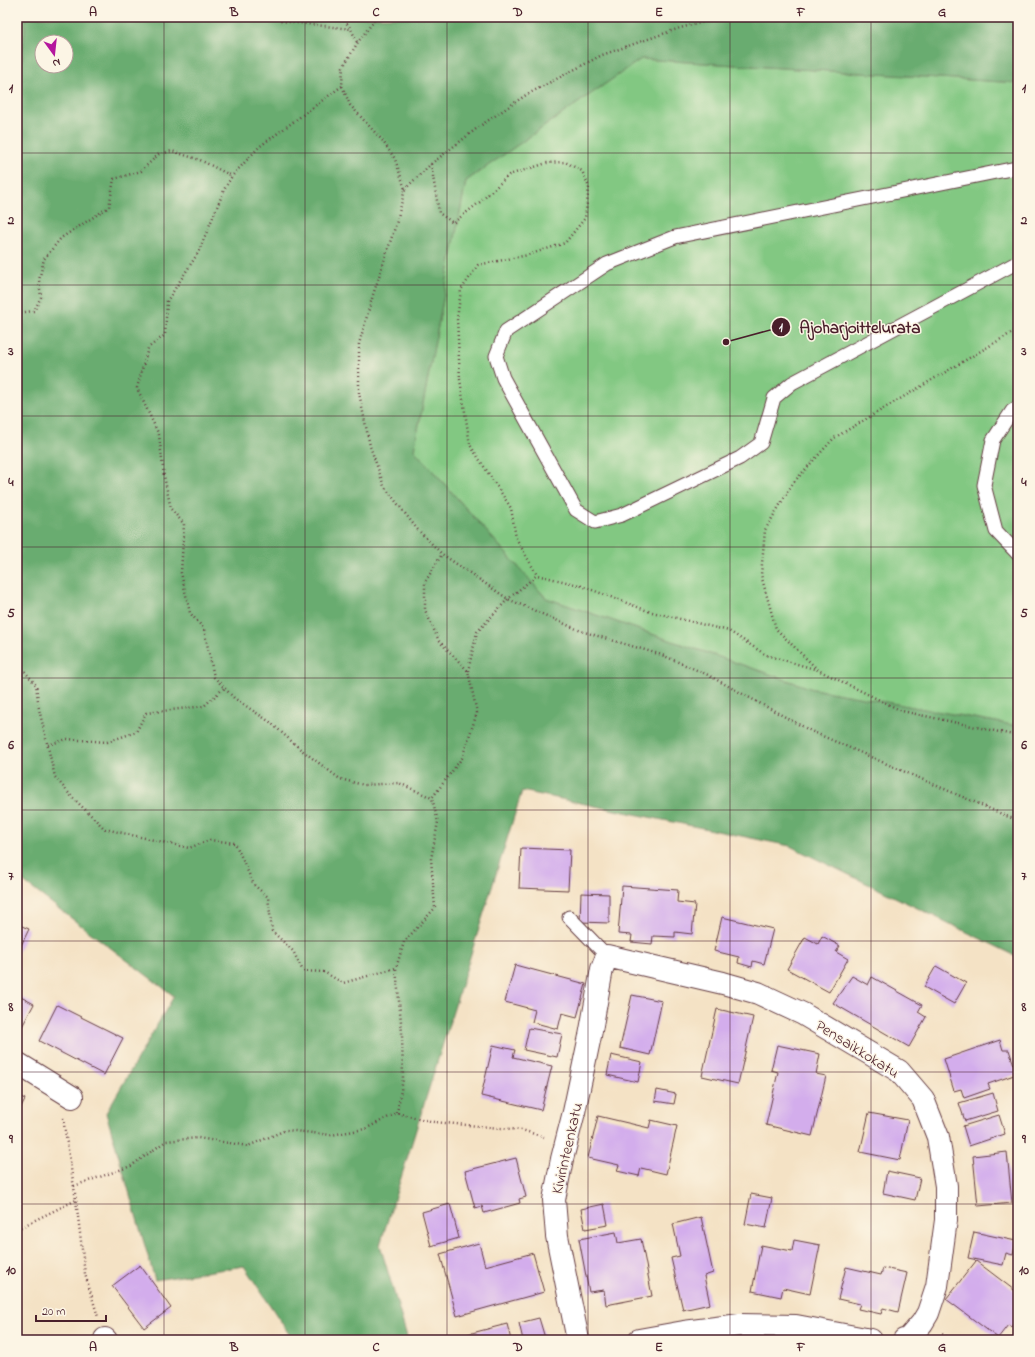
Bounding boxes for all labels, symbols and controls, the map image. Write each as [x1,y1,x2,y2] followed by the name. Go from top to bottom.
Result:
[89,3,97,22] text: A
[229,3,239,22] text: B
[372,3,380,22] text: C
[512,3,523,22] text: D
[655,3,663,22] text: E
[796,3,806,22] text: F
[938,3,946,22] text: G
[34,34,74,74] north arrow
[51,54,62,71] text: N
[9,79,14,98] text: 1
[1022,79,1027,98] text: 1
[7,211,15,230] text: 2
[1020,211,1028,230] text: 2
[771,313,928,342] callout: Ajoharjoittelurata
[800,316,920,341] text: Ajoharjoittelurata
[779,319,783,337] text: 1
[7,342,14,361] text: 3
[1020,342,1027,361] text: 3
[7,473,14,492] text: 4
[1020,473,1027,492] text: 4
[7,604,15,623] text: 5
[1020,604,1028,623] text: 5
[7,736,14,755] text: 6
[1020,736,1027,755] text: 6
[8,867,14,886] text: 7
[1021,867,1027,886] text: 7
[8,998,14,1017] text: 8
[1021,998,1027,1017] text: 8
[810,1014,904,1085] street label: Pensaikkokatu
[546,1100,590,1197] street label: Kivirinteenkatu
[8,1130,14,1149] text: 9
[1021,1130,1027,1149] text: 9
[6,1261,16,1280] text: 10
[1019,1261,1029,1280] text: 10
[36,1297,106,1323] scale bar
[42,1303,65,1321] text: 20 m
[89,1338,97,1357] text: A
[229,1338,239,1357] text: B
[372,1338,380,1357] text: C
[512,1338,523,1357] text: D
[655,1338,663,1357] text: E
[796,1338,806,1357] text: F
[938,1338,946,1357] text: G

